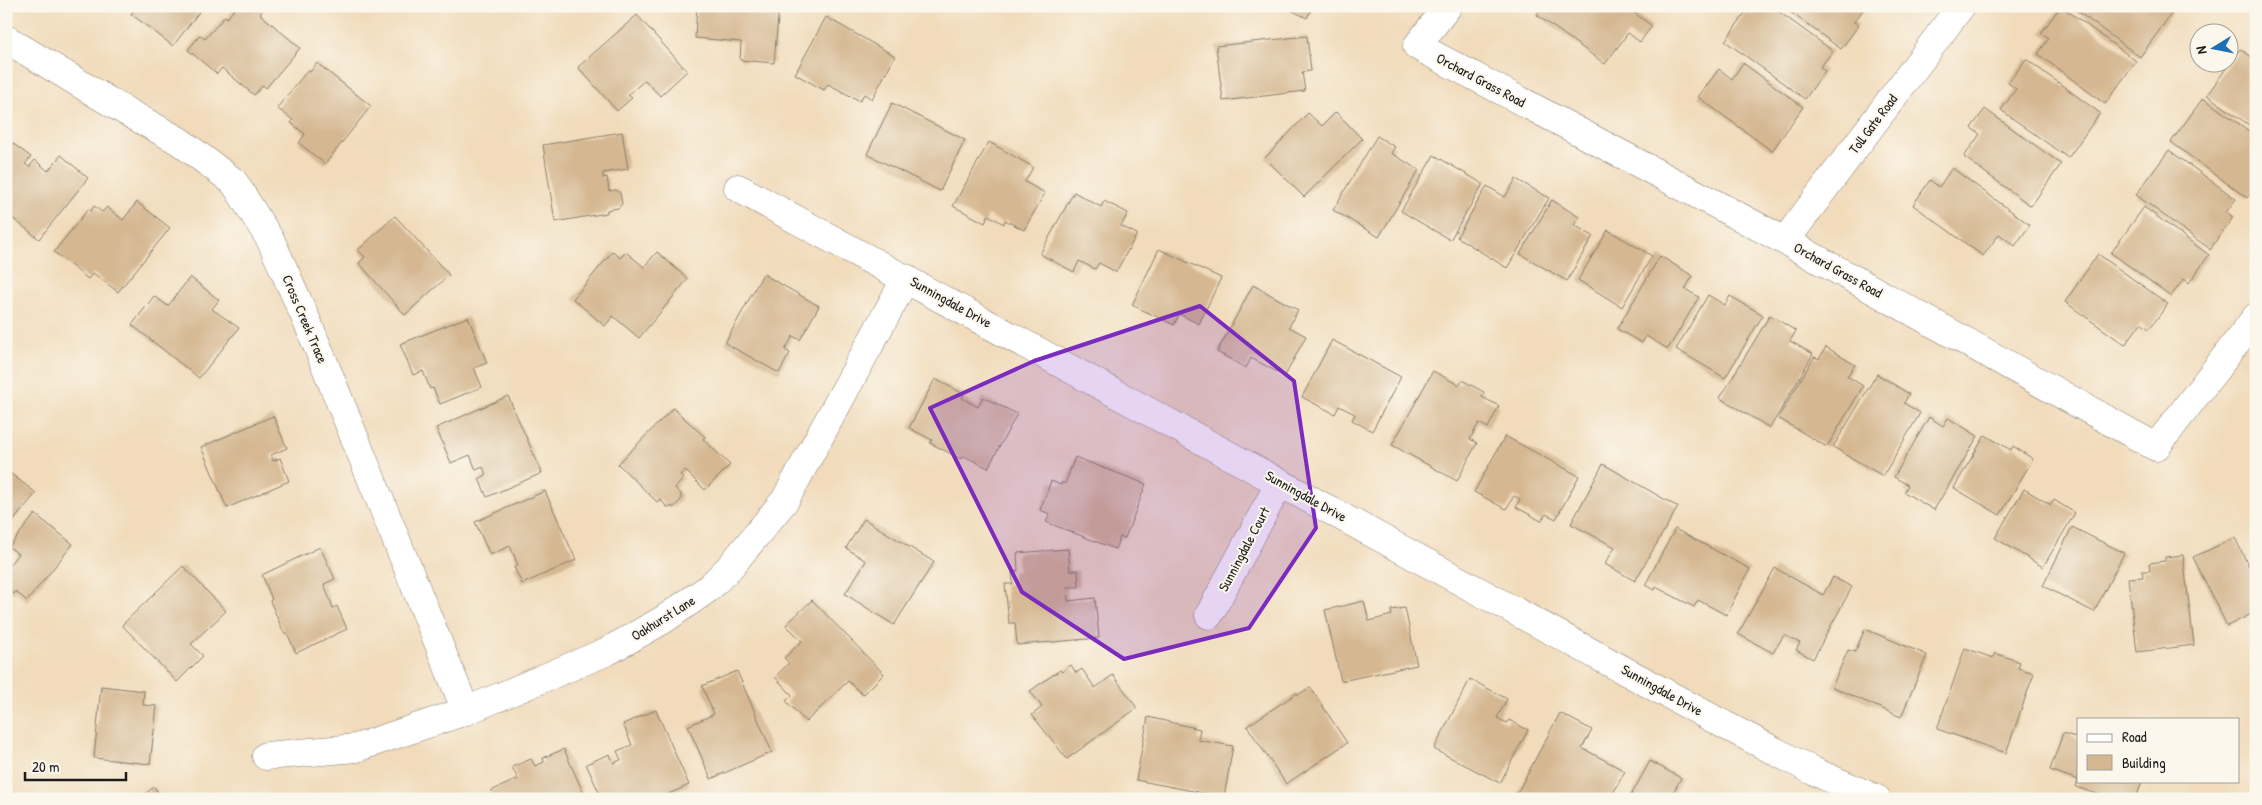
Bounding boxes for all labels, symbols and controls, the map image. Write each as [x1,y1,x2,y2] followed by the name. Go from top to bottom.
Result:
[2190,22,2240,72] north arrow
[2191,44,2211,56] text: N
[1433,48,1530,111] street label: Orchard Grass Road
[1844,90,1902,157] street label: Toll Gate Road
[1791,237,1886,302] street label: Orchard Grass Road
[907,271,996,333] street label: Sunningdale Drive
[278,272,333,366] street label: Cross Creek Trace
[1262,465,1351,527] street label: Sunningdale Drive
[1213,503,1275,595] street label: Sunningdale Court
[627,590,699,645] street label: Oakhurst Lane
[1618,659,1707,721] street label: Sunningdale Drive
[2077,718,2240,782] legend
[2122,726,2147,747] text: Road
[25,750,126,782] scale bar
[2122,752,2166,773] text: Building
[32,756,59,777] text: 20 m

